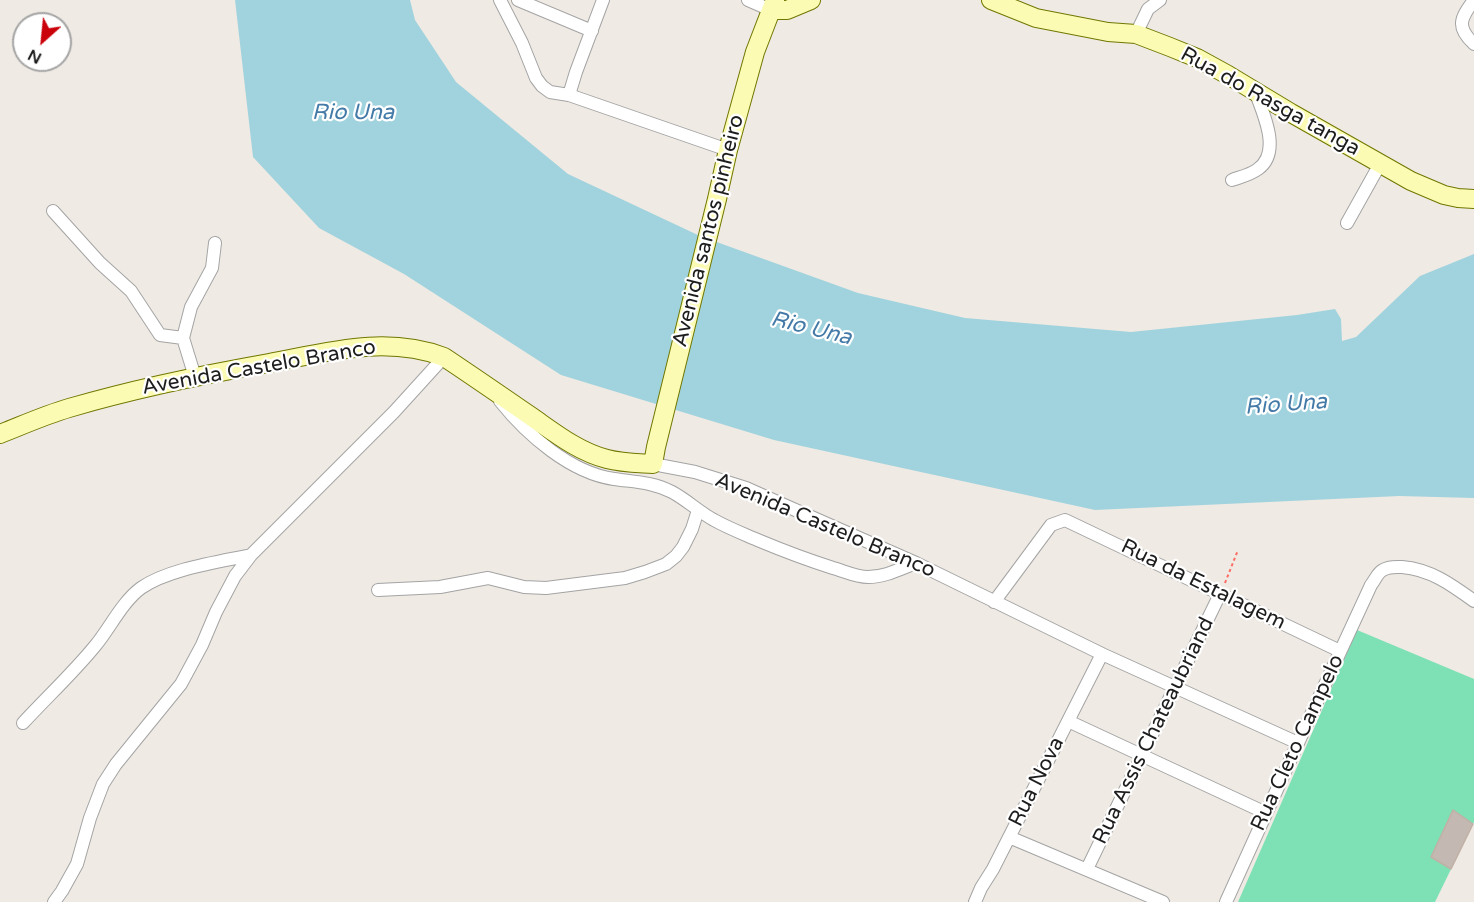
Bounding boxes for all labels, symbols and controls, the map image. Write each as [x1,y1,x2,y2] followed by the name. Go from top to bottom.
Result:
[12,12,72,72] north arrow
[1176,42,1364,162] street label: Rua do Rasga tanga
[24,44,45,68] text: N
[312,100,394,126] water label: Rio Una
[668,112,750,350] street label: Avenida santos pinheiro
[768,306,854,352] water label: Rio Una
[140,335,378,401] street label: Avenida Castelo Branco
[1244,389,1328,421] water label: Rio Una
[711,468,939,584] street label: Avenida Castelo Branco
[1117,534,1289,636] street label: Rua da Estalagem
[1088,614,1220,848] street label: Rua Assis Chateaubriand
[1246,651,1350,835] street label: Rua Cleto Campelo
[1004,733,1070,831] street label: Rua Nova

